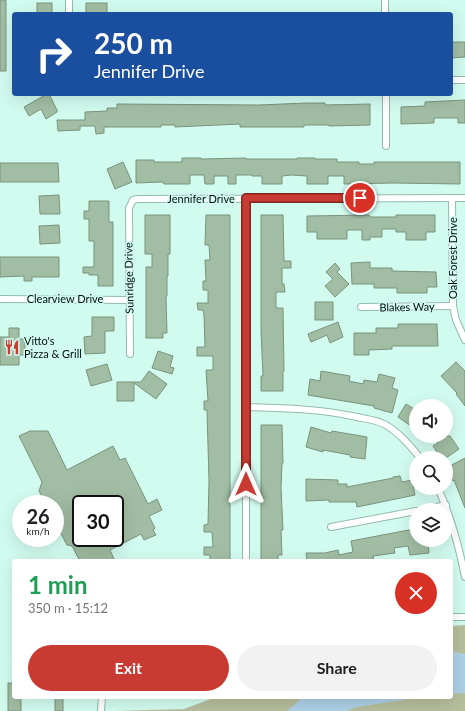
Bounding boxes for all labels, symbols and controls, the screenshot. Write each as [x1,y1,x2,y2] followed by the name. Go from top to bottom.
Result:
[94,26,173,60] text: 250 m
[28,28,80,80] icon: right
[94,60,204,82] text: Jennifer Drive
[343,181,377,215] pin
[349,187,371,209] icon: arrive
[167,192,235,205] street label: Jennifer Drive
[446,217,459,299] street label: Oak Forest Drive
[121,242,136,314] street label: Sunridge Drive
[27,292,104,305] street label: Clearview Drive
[379,300,435,313] street label: Blakes Way
[24,334,82,360] place label: Vitto's Pizza & Grill
[3,338,21,356] restaurant icon: Vitto's Pizza & Grill
[409,399,453,547] map controls
[409,399,453,443] button: sound
[409,451,453,495] button: search
[225,463,267,505] position arrow
[72,495,124,547] speed limit sign: 30
[409,503,453,547] button: layers
[26,504,50,528] text: 26
[26,525,50,537] text: km/h
[28,570,88,599] text: 1 min
[395,572,437,614] button: close
[28,600,108,616] text: 350 m · 15:12
[28,645,229,691] button: Exit
[237,645,437,691] button: Share

